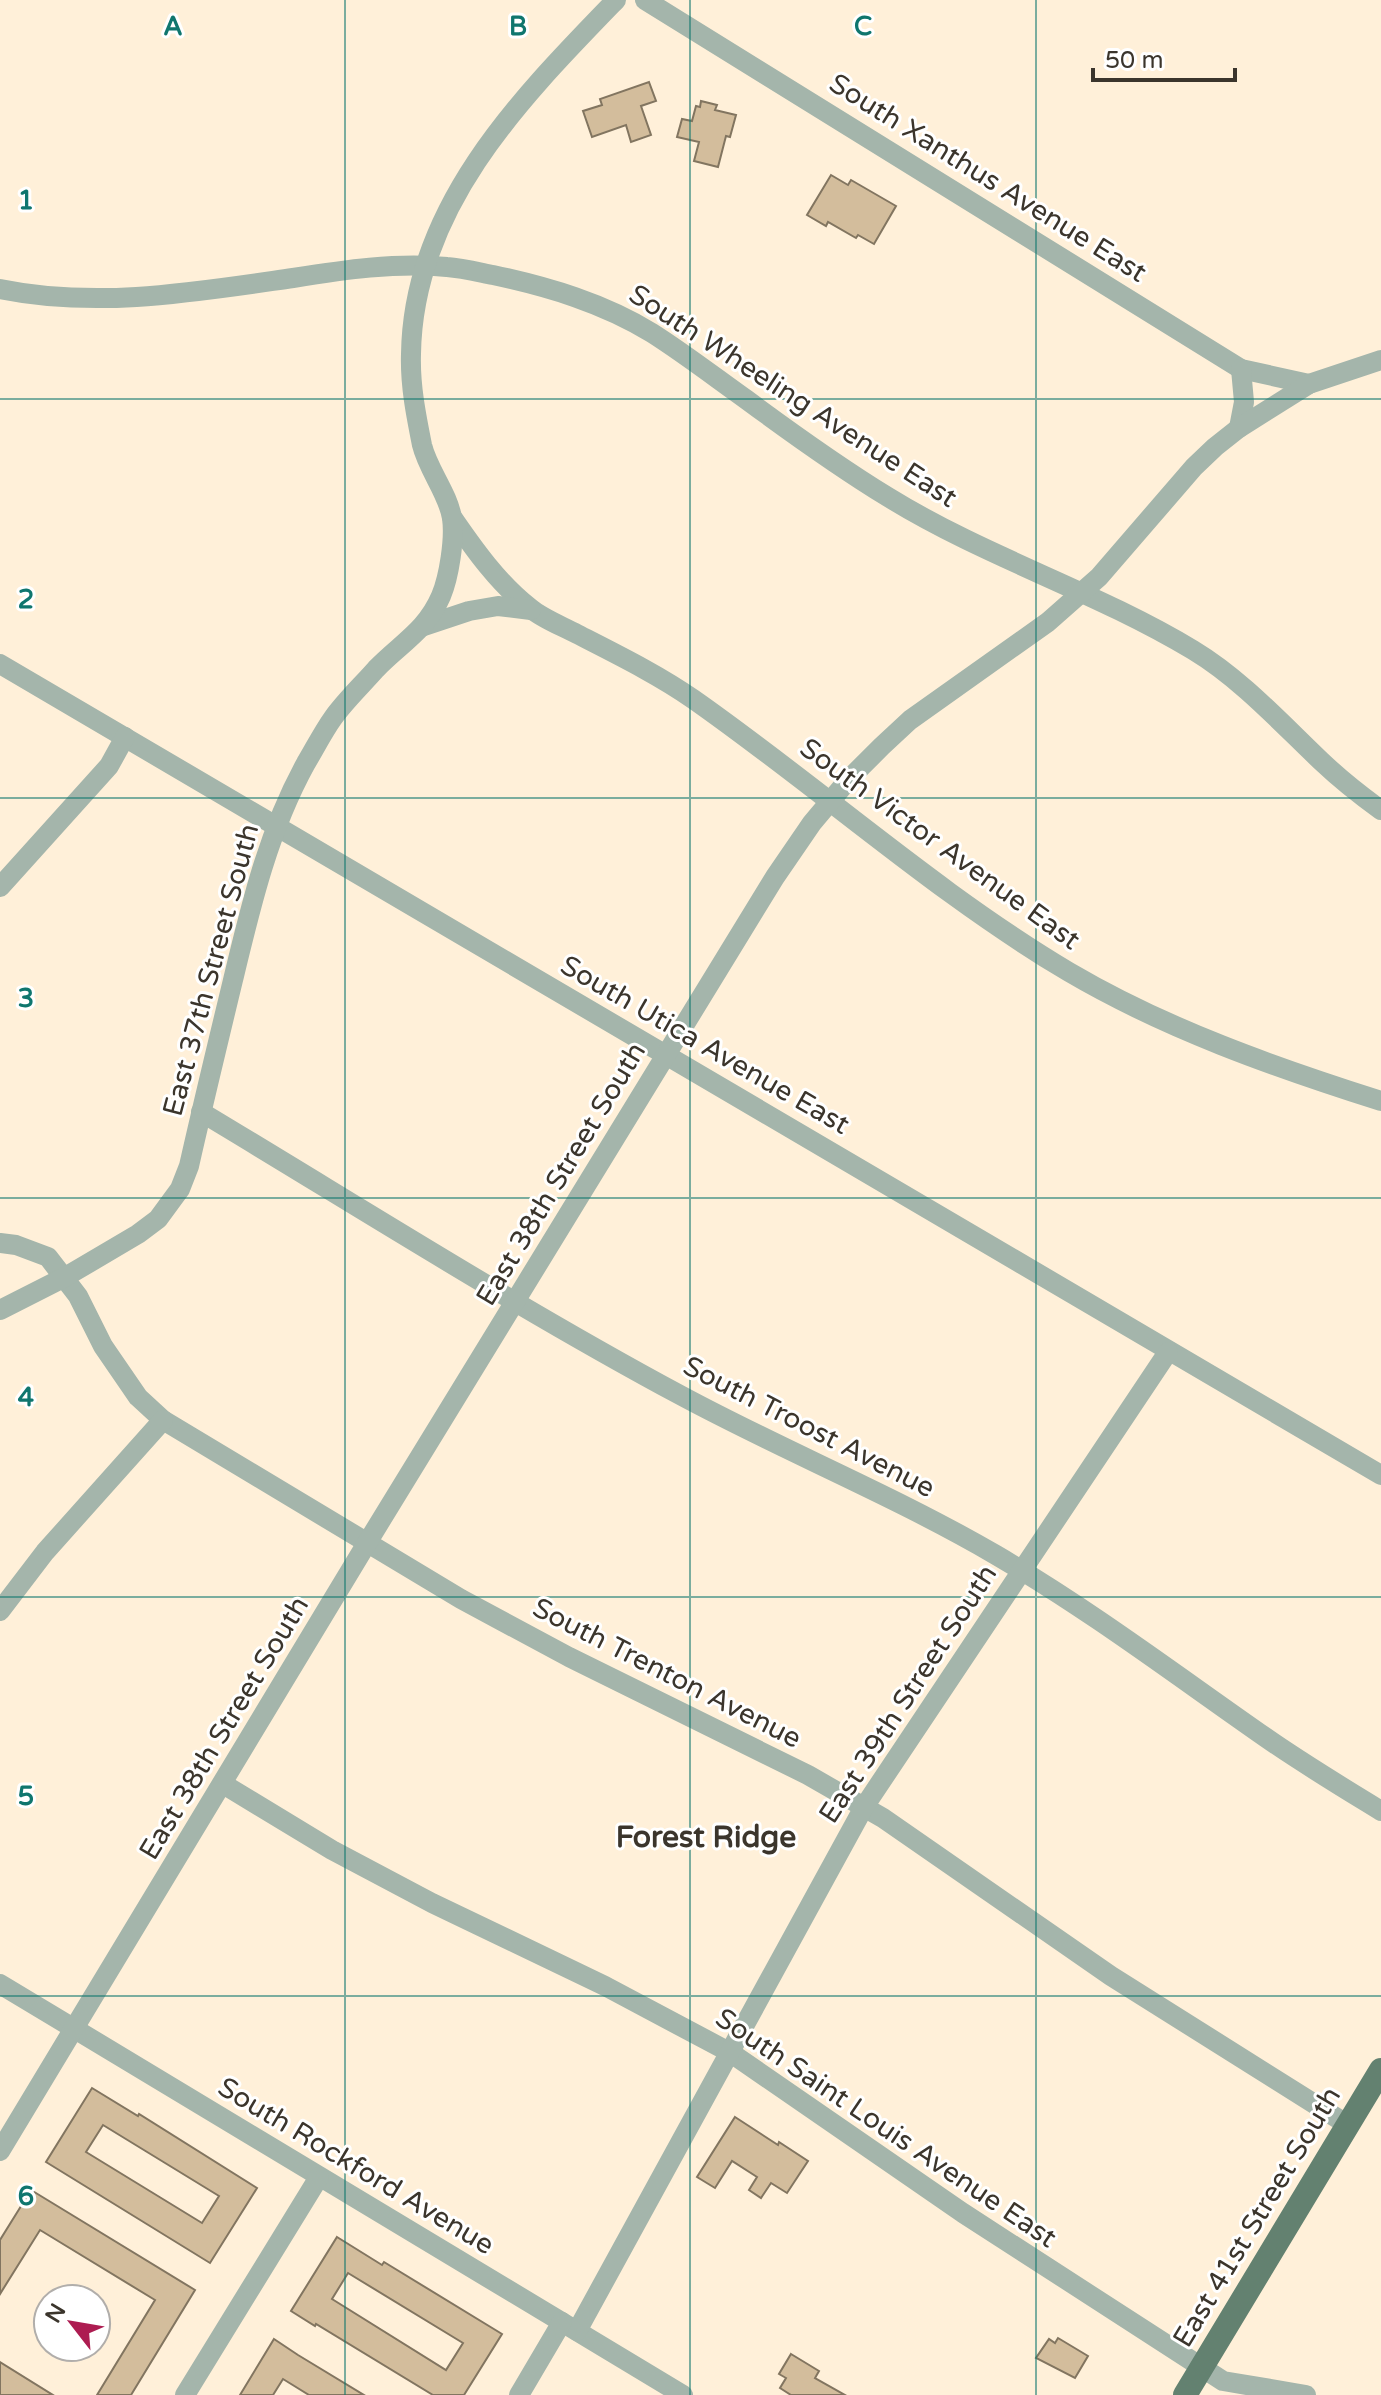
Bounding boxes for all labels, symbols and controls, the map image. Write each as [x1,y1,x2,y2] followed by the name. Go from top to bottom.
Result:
[163,11,183,42] text: A
[509,11,527,42] text: B
[854,11,872,42] text: C
[1093,32,1235,82] scale bar
[1105,46,1163,75] text: 50 m
[823,66,1153,290] street label: South Xanthus Avenue East
[18,185,34,216] text: 1
[623,277,964,515] street label: South Wheeling Avenue East
[18,584,34,615] text: 2
[793,731,1087,957] street label: South Victor Avenue East
[156,820,266,1120] street label: East 37th Street South
[555,948,856,1142] street label: South Utica Avenue East
[18,983,34,1014] text: 3
[469,1036,653,1312] street label: East 38th Street South
[678,1349,940,1505] street label: South Troost Avenue
[18,1382,34,1413] text: 4
[812,1558,1004,1830] street label: East 39th Street South
[132,1590,316,1866] street label: East 38th Street South
[527,1591,807,1755] street label: South Trenton Avenue
[18,1781,34,1812] text: 5
[616,1819,796,1856] district label: Forest Ridge
[709,2001,1063,2255] street label: South Saint Louis Avenue East
[212,2070,500,2262] street label: South Rockford Avenue
[1166,2081,1348,2353] street label: East 41st Street South
[18,2181,34,2212] text: 6
[32,2283,112,2363] north arrow
[40,2299,71,2327] text: N

